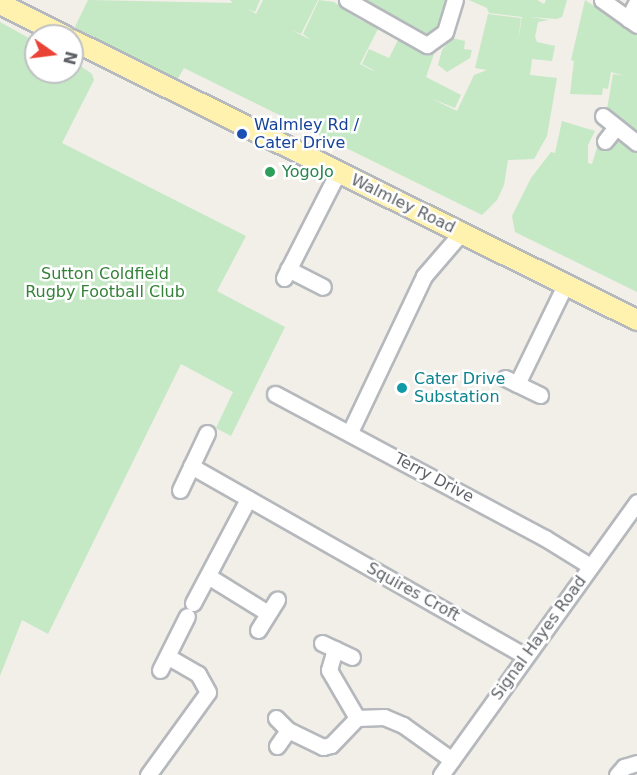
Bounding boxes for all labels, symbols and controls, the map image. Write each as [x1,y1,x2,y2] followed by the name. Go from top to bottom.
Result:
[24,24,84,84] north arrow
[59,49,81,67] text: N
[254,115,359,153] place label: Walmley Rd / Cater Drive
[235,127,249,141] marker: Walmley Rd / Cater Drive
[282,162,334,182] place label: YogoJo
[263,165,277,179] marker: YogoJo
[348,170,458,238] street label: Walmley Road
[25,264,185,302] park label: Sutton Coldfield Rugby Football Club
[414,369,505,407] place label: Cater Drive Substation
[395,381,409,395] marker: Cater Drive Substation
[391,449,477,507] street label: Terry Drive
[363,559,463,625] street label: Squires Croft
[487,572,591,704] street label: Signal Hayes Road

